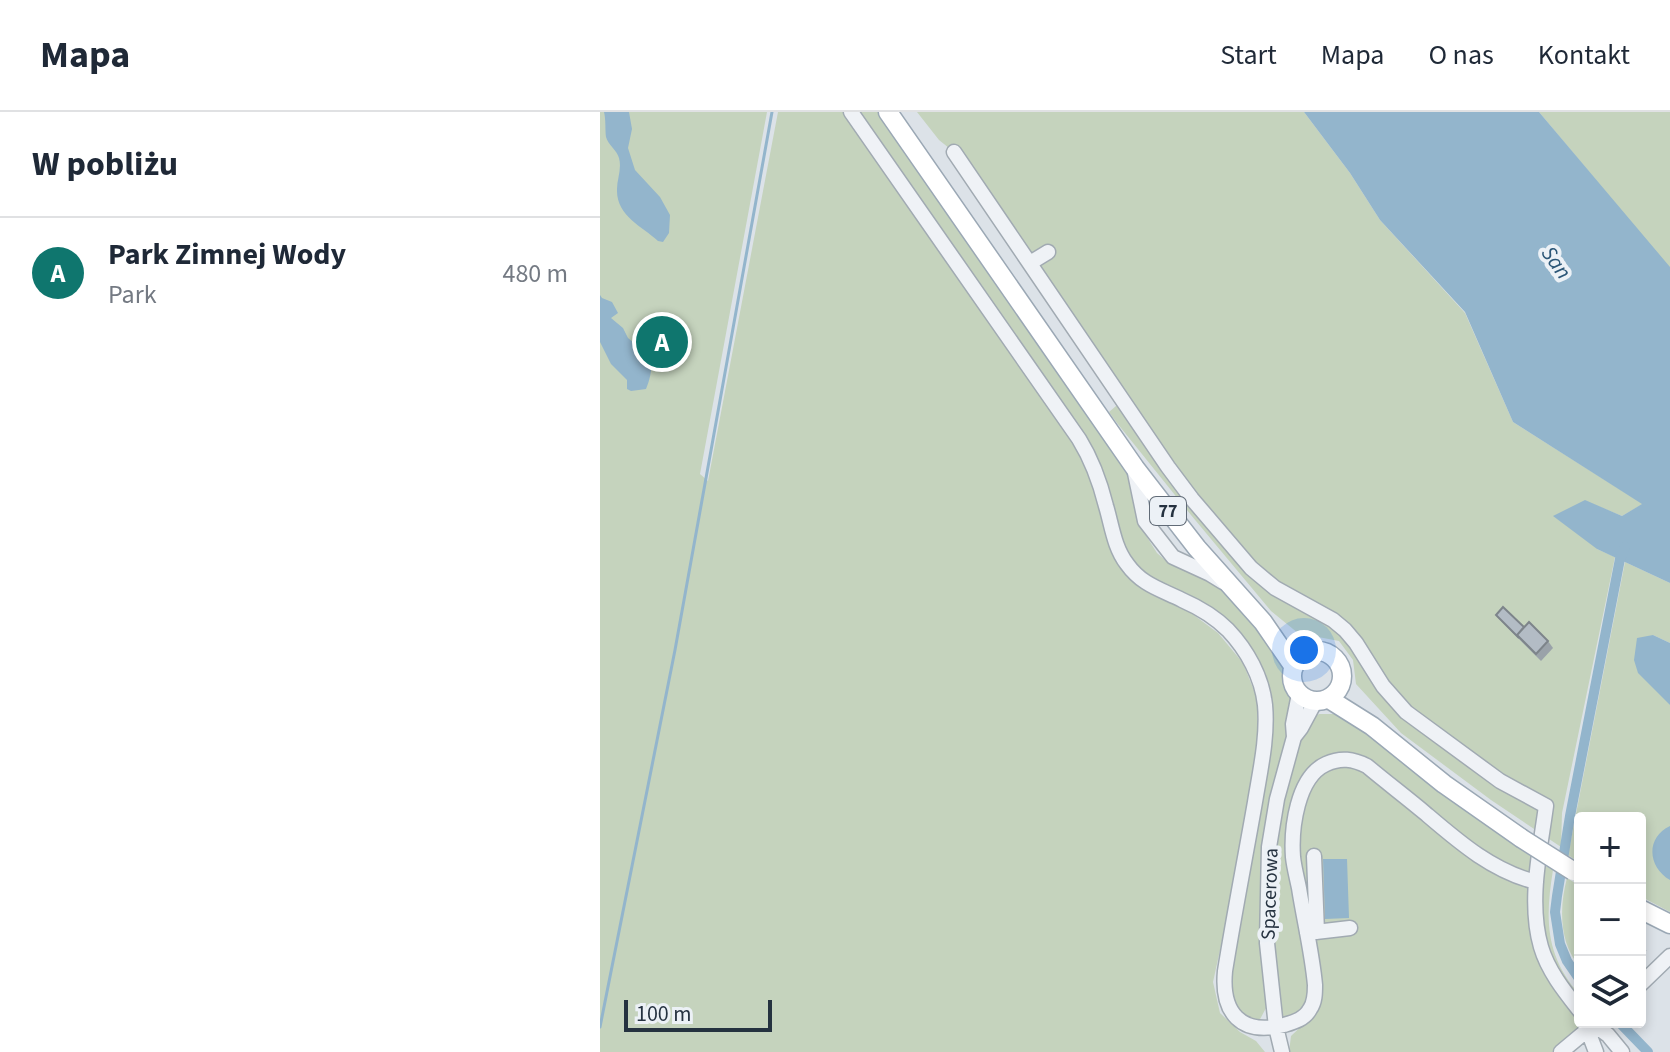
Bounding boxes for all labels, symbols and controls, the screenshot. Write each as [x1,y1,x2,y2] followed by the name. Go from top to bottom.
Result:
[40,28,130,82] text: Mapa
[1220,35,1277,75] text: Start
[1321,35,1384,75] text: Mapa
[1428,35,1494,75] text: O nas
[1538,35,1630,75] text: Kontakt
[32,140,178,189] text: W pobliżu
[108,233,346,276] text: Park Zimnej Wody
[1533,239,1579,286] water label: San
[51,255,65,292] text: A
[502,255,568,292] text: 480 m
[108,276,157,313] text: Park
[636,312,688,372] pin: A
[1150,497,1186,525] road number: 77
[1284,630,1324,670] your location
[1574,812,1646,1028] map controls
[1574,812,1646,884] button: +
[1254,848,1286,940] street label: Spacerowa
[1574,884,1646,956] button: −
[1574,956,1646,1028] button: layers
[624,996,772,1032] scale bar
[636,998,691,1030] text: 100 m

